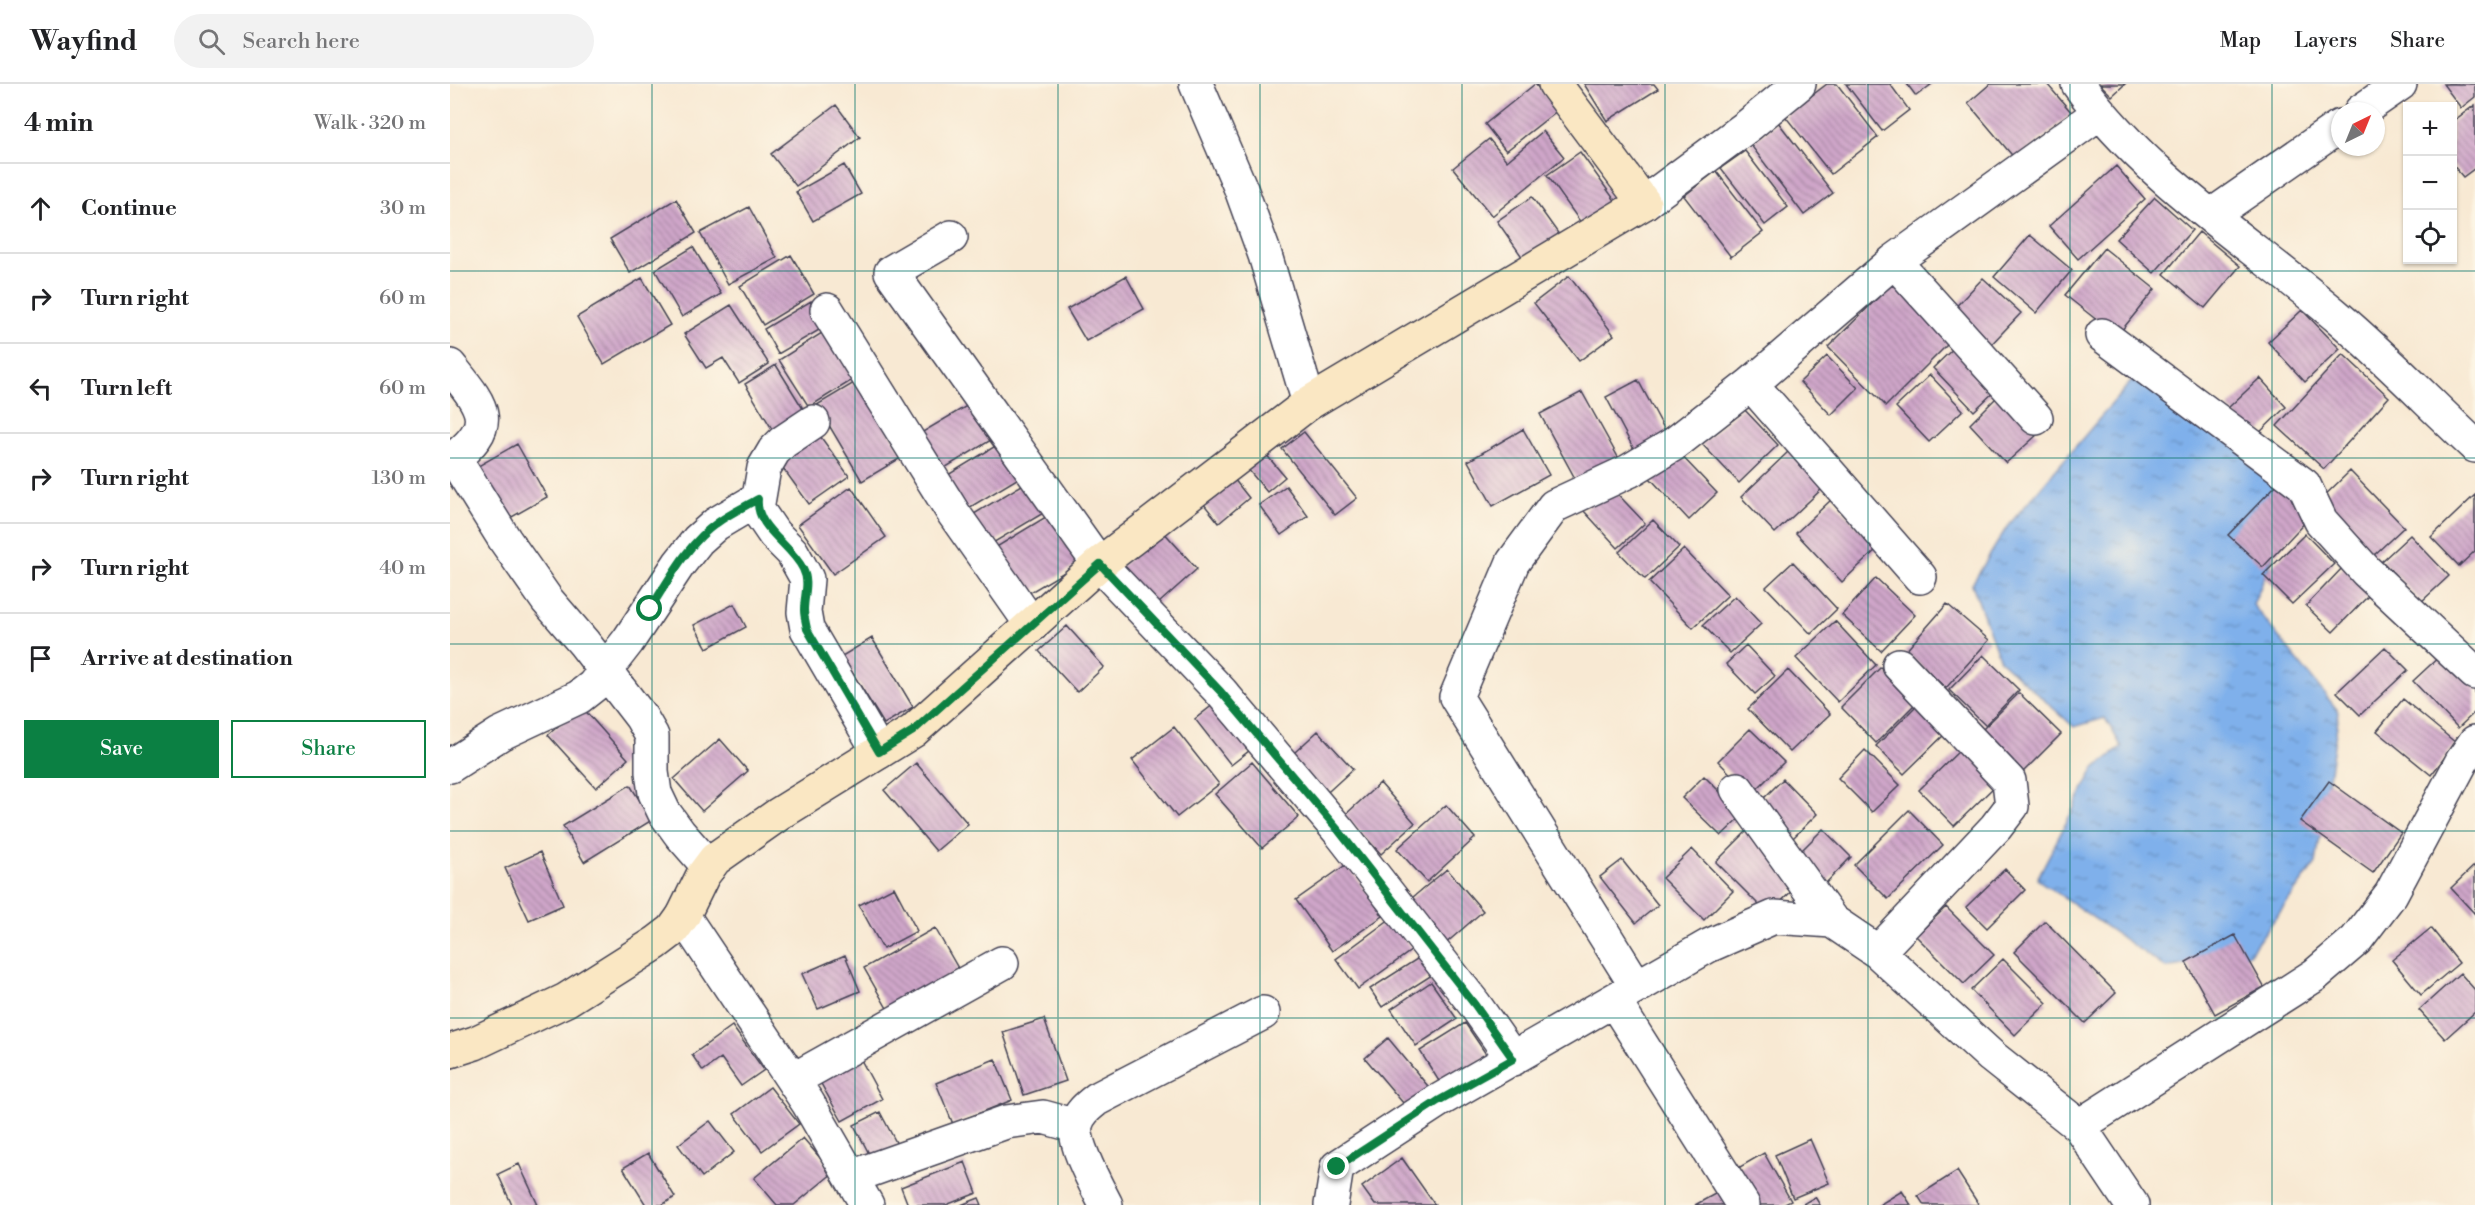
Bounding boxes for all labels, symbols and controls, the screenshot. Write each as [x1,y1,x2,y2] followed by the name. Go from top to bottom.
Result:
[174,14,594,68] search box
[30,24,138,59] text: Wayfind
[195,25,228,58] icon: search
[243,28,360,55] text: Search here
[2220,28,2261,54] text: Map
[2294,28,2357,54] text: Layers
[2390,28,2445,54] text: Share
[2331,102,2385,156] north arrow
[2403,102,2457,264] map controls
[2403,102,2457,156] button: +
[24,107,94,139] text: 4 min
[314,111,426,136] text: Walk · 320 m
[2403,156,2457,210] button: −
[24,192,57,225] icon: ahead
[81,195,177,222] text: Continue
[380,196,426,221] text: 30 m
[2403,210,2457,264] button: locate
[24,282,57,315] icon: right
[81,285,189,312] text: Turn right
[379,286,426,311] text: 60 m
[24,372,57,405] icon: left
[81,375,172,402] text: Turn left
[379,376,426,401] text: 60 m
[24,462,57,495] icon: right
[81,465,189,492] text: Turn right
[371,466,426,491] text: 130 m
[24,552,57,585] icon: right
[81,555,189,582] text: Turn right
[379,556,426,581] text: 40 m
[636,595,662,621] route start
[24,642,57,675] icon: arrive
[81,645,293,672] text: Arrive at destination
[24,720,219,778] button: Save
[231,720,426,778] button: Share
[1323,1153,1349,1179] route end

